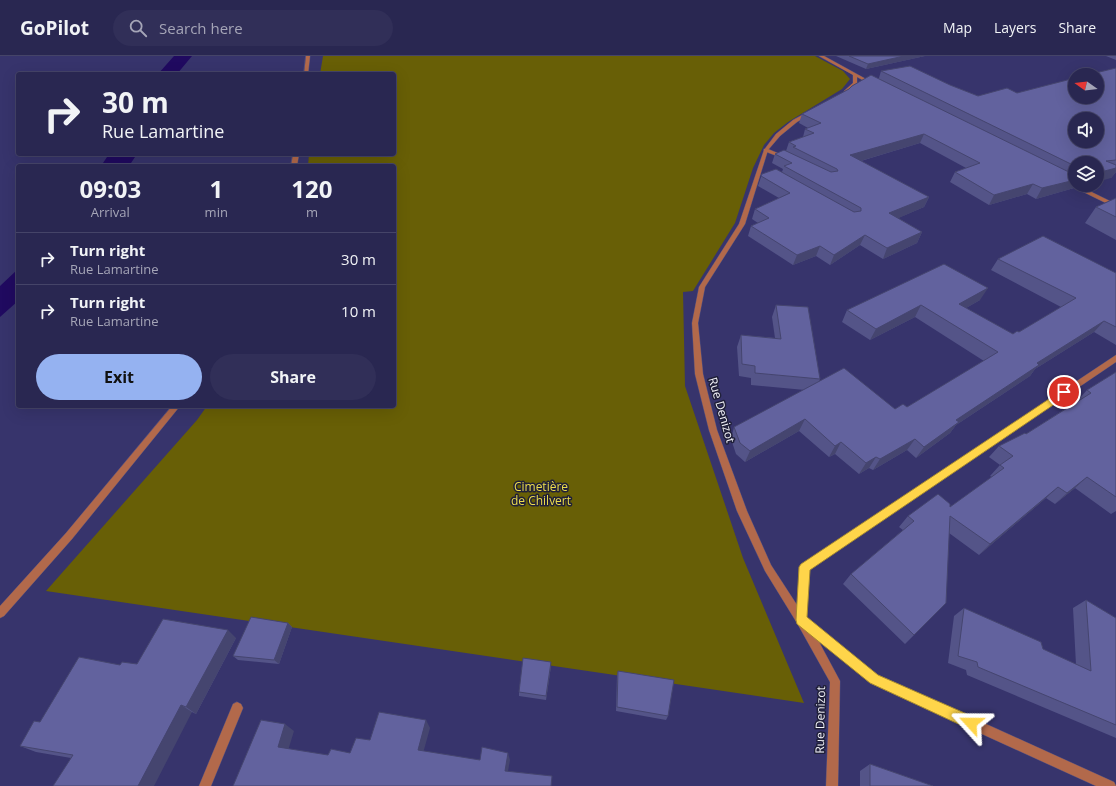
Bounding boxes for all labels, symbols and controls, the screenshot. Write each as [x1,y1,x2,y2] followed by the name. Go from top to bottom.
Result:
[113,10,393,46] search box
[20,15,89,41] text: GoPilot
[127,17,149,39] icon: search
[159,18,243,38] text: Search here
[943,18,972,37] text: Map
[994,18,1036,37] text: Layers
[1058,18,1096,37] text: Share
[1068,68,1104,104] north arrow
[1068,68,1104,192] map controls
[102,83,169,121] text: 30 m
[36,88,88,140] icon: right
[1068,112,1104,148] button: sound
[102,119,224,143] text: Rue Lamartine
[1068,156,1104,192] button: layers
[79,172,141,205] text: 09:03
[209,172,223,205] text: 1
[291,172,333,205] text: 120
[91,203,130,221] text: Arrival
[205,203,228,221] text: min
[306,203,318,221] text: m
[70,240,145,260] text: Turn right
[36,248,58,270] icon: right
[341,249,376,269] text: 30 m
[70,260,158,278] text: Rue Lamartine
[70,292,145,312] text: Turn right
[36,300,58,322] icon: right
[341,301,376,321] text: 10 m
[70,312,158,330] text: Rue Lamartine
[36,354,202,400] button: Exit
[210,354,376,400] button: Share
[705,375,739,445] street label: Rue Denizot
[1047,375,1081,409] pin
[1053,381,1075,403] icon: arrive
[511,478,571,509] park label: Cimetière de Chilvert
[811,686,829,754] street label: Rue Denizot
[950,702,992,744] position arrow

